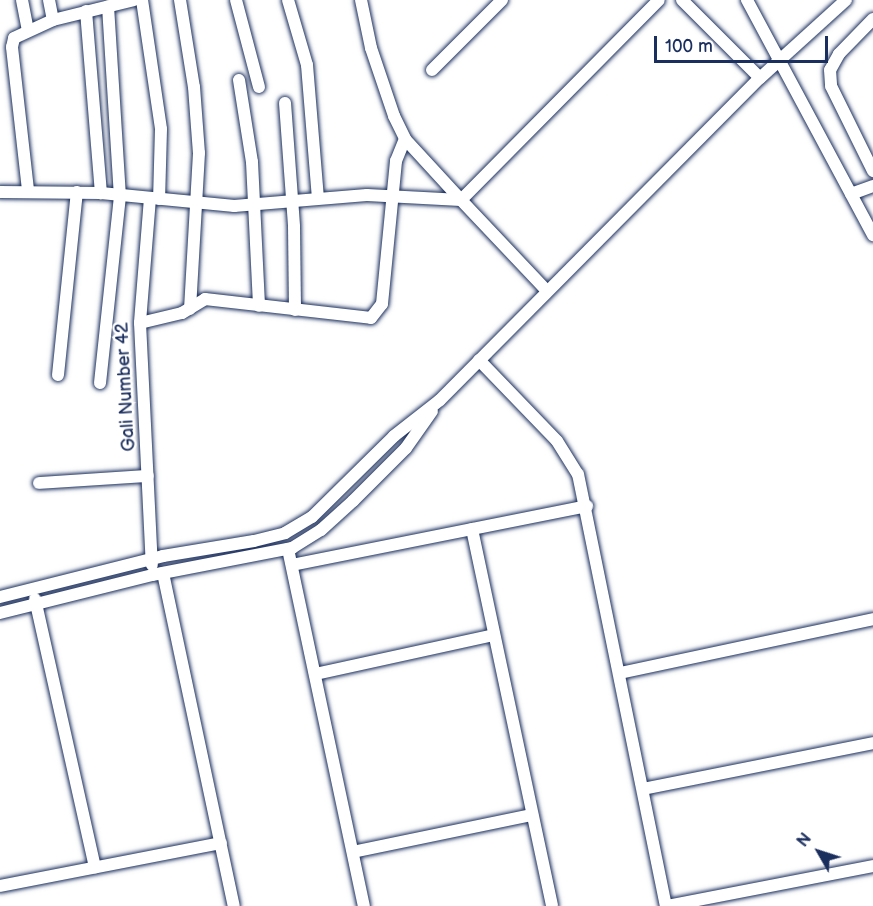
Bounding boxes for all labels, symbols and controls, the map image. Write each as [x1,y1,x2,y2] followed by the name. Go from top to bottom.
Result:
[657,24,831,62] scale bar
[665,36,713,57] text: 100 m
[112,322,140,452] street label: Gali Number 42
[789,822,849,882] north arrow
[793,830,816,851] text: N

